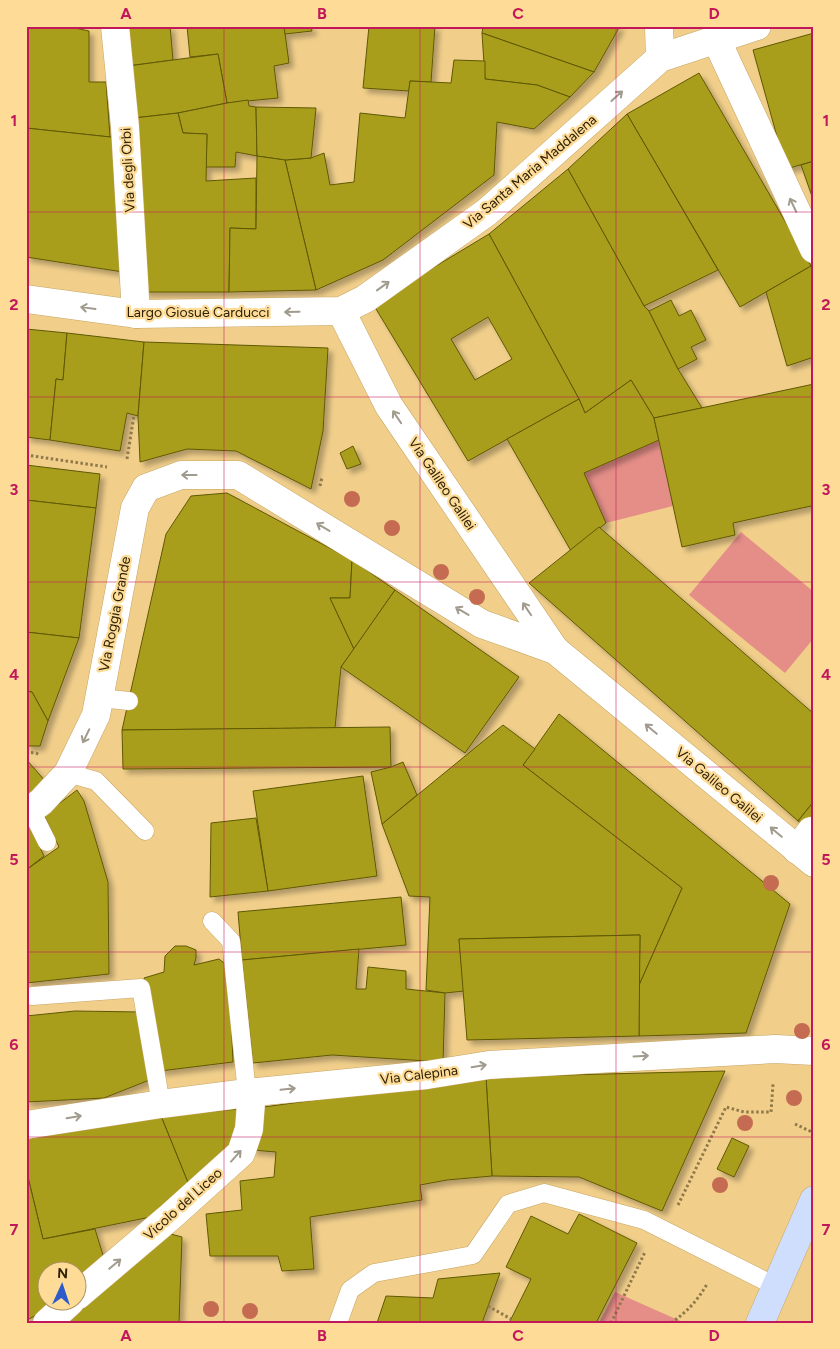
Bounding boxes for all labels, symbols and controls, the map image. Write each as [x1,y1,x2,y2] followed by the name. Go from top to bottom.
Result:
[120,4,132,23] text: A
[317,4,327,23] text: B
[512,4,524,23] text: C
[708,4,720,23] text: D
[611,90,624,102] one-way arrow
[11,111,17,130] text: 1
[460,111,600,233] street label: Via Santa Maria Maddalena
[823,111,829,130] text: 1
[117,127,139,213] street label: Via degli Orbi
[788,198,798,213] one-way arrow
[376,281,389,292] one-way arrow
[9,295,19,314] text: 2
[821,295,831,314] text: 2
[80,302,96,312] one-way arrow
[127,304,269,321] street label: Largo Giosuè Carducci
[284,307,300,317] one-way arrow
[392,410,402,424] one-way arrow
[405,434,479,534] street label: Via Galileo Galilei
[182,470,198,480] one-way arrow
[10,480,19,499] text: 3
[822,480,831,499] text: 3
[316,521,330,531] one-way arrow
[96,555,135,673] street label: Via Roggia Grande
[522,603,532,617] one-way arrow
[455,606,469,616] one-way arrow
[9,665,19,684] text: 4
[821,665,831,684] text: 4
[644,723,657,735] one-way arrow
[81,728,90,743] one-way arrow
[672,744,766,826] street label: Via Galileo Galilei
[770,827,783,838] one-way arrow
[9,850,19,869] text: 5
[821,850,831,869] text: 5
[9,1035,19,1054] text: 6
[821,1035,831,1054] text: 6
[633,1052,649,1061] one-way arrow
[470,1061,486,1071] one-way arrow
[379,1062,459,1088] street label: Via Calepina
[279,1084,295,1094] one-way arrow
[66,1112,82,1122] one-way arrow
[230,1150,242,1162] one-way arrow
[140,1164,226,1244] street label: Vicolo del Liceo
[10,1220,19,1239] text: 7
[822,1220,831,1239] text: 7
[108,1258,121,1270] one-way arrow
[38,1262,88,1312] north arrow
[57,1265,69,1282] text: N
[120,1326,132,1345] text: A
[317,1326,327,1345] text: B
[512,1326,524,1345] text: C
[708,1326,720,1345] text: D

